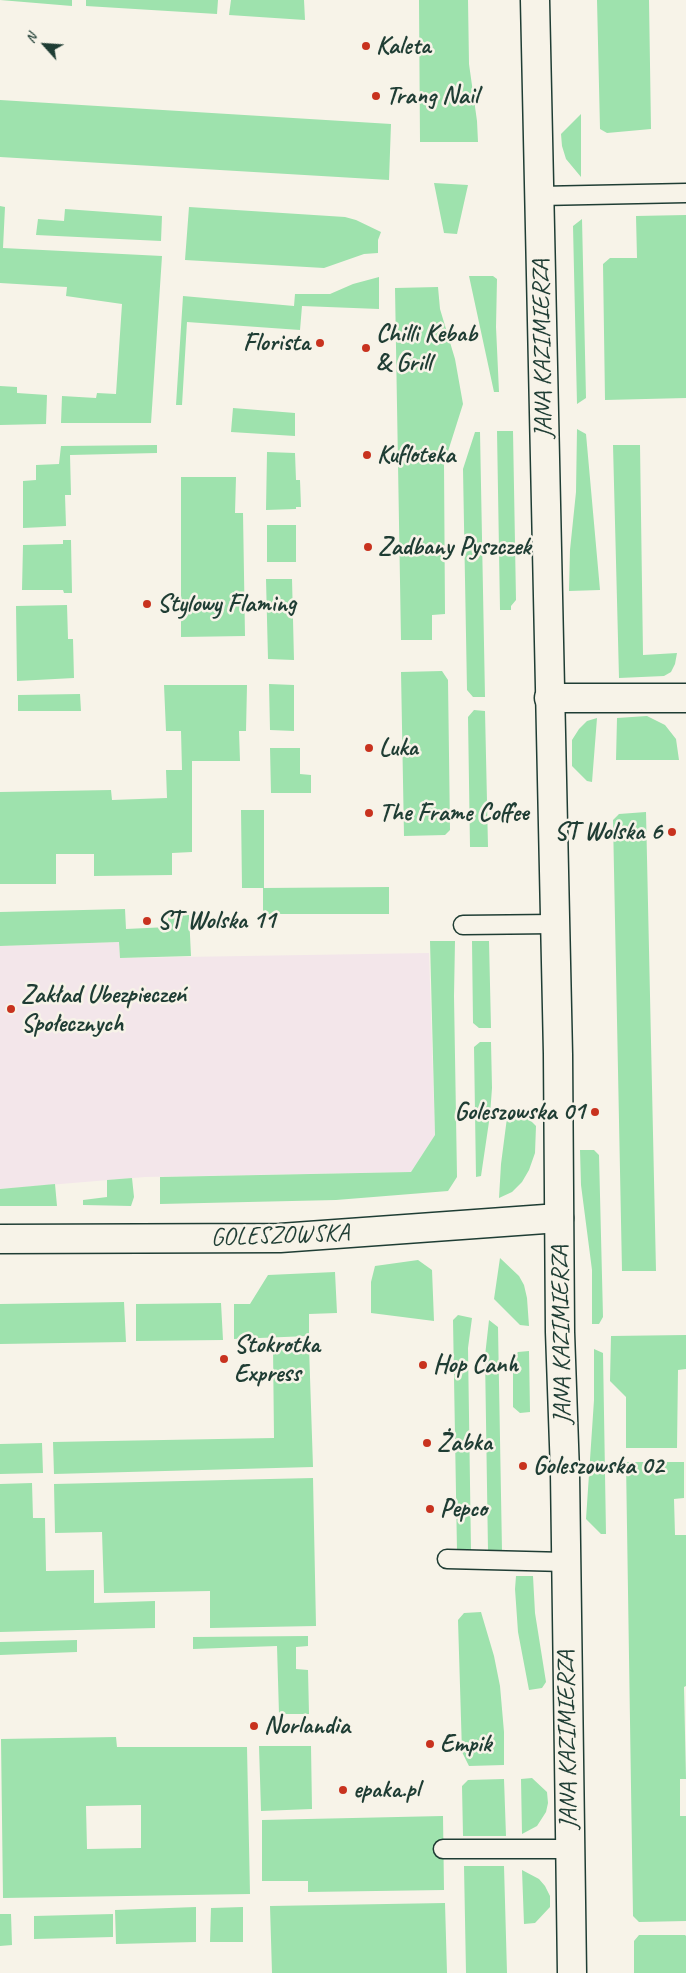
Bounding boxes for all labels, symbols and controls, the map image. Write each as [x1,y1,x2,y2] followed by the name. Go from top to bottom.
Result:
[20,20,70,70] north arrow
[22,31,41,46] text: N
[376,31,430,61] place label: Kaleta
[360,40,372,52] marker: Kaleta
[386,81,478,111] place label: Trang Nail
[370,90,382,102] marker: Trang Nail
[526,259,560,439] street label: JANA KAZIMIERZA
[376,319,477,378] place label: Chilli Kebab & Grill
[243,328,310,358] place label: Florista
[314,337,326,349] marker: Florista
[360,342,372,354] marker: Chilli Kebab & Grill
[377,440,455,470] place label: Kufloteka
[361,449,373,461] marker: Kufloteka
[378,532,531,562] place label: Zadbany Pyszczek
[362,541,374,553] marker: Zadbany Pyszczek
[157,589,296,619] place label: Stylowy Flaming
[141,598,153,610] marker: Stylowy Flaming
[379,733,418,763] place label: Luka
[363,742,375,754] marker: Luka
[379,798,528,828] place label: The Frame Coffee
[363,807,375,819] marker: The Frame Coffee
[554,817,662,847] place label: ST Wolska 6
[666,826,678,838] marker: ST Wolska 6
[157,906,276,936] place label: ST Wolska 11
[141,915,153,927] marker: ST Wolska 11
[21,980,186,1039] place label: Zakład Ubezpieczeń Społecznych
[5,1003,17,1015] marker: Zakład Ubezpieczeń Społecznych
[454,1097,585,1127] place label: Goleszowska 01
[589,1106,601,1118] marker: Goleszowska 01
[210,1219,350,1253] street label: GOLESZOWSKA
[545,1245,579,1425] street label: JANA KAZIMIERZA
[234,1330,320,1389] place label: Stokrotka Express
[433,1350,518,1380] place label: Hop Canh
[218,1353,230,1365] marker: Stokrotka Express
[417,1359,429,1371] marker: Hop Canh
[437,1428,492,1458] place label: Żabka
[421,1437,433,1449] marker: Żabka
[533,1451,664,1481] place label: Goleszowska 02
[517,1460,529,1472] marker: Goleszowska 02
[440,1494,487,1524] place label: Pepco
[424,1503,436,1515] marker: Pepco
[551,1650,585,1830] street label: JANA KAZIMIERZA
[264,1711,350,1741] place label: Norlandia
[248,1720,260,1732] marker: Norlandia
[440,1729,491,1759] place label: Empik
[424,1738,436,1750] marker: Empik
[353,1775,420,1805] place label: epaka.pl
[337,1784,349,1796] marker: epaka.pl

